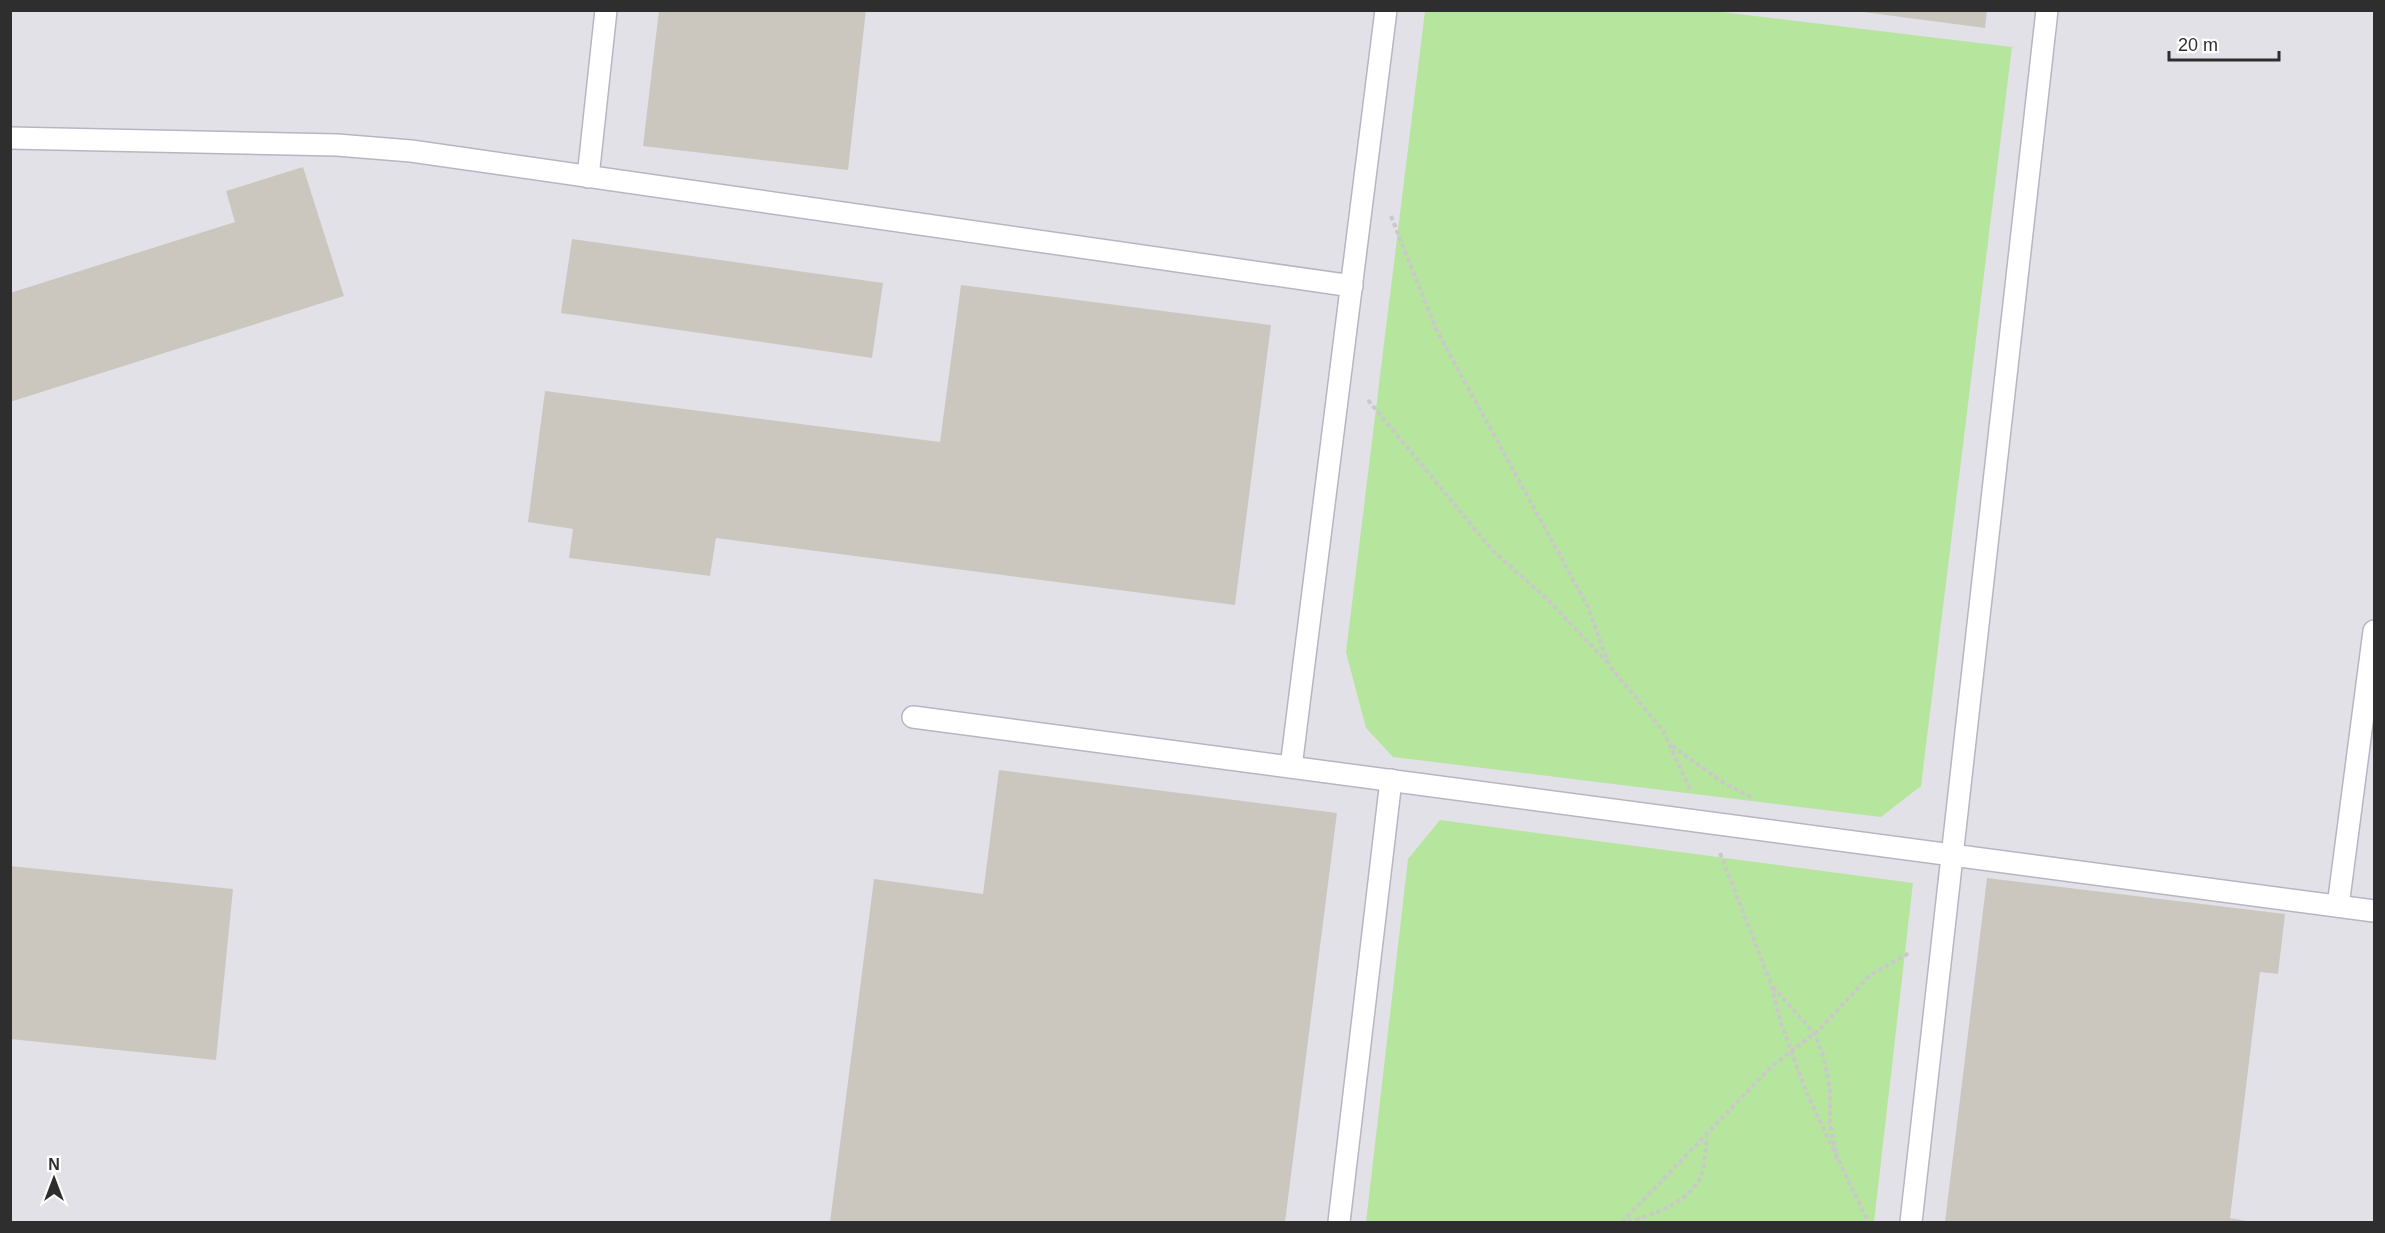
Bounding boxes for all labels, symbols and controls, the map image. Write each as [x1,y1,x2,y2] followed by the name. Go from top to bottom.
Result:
[2169,24,2278,62] scale bar
[2178,35,2218,55] text: 20 m
[24,1149,84,1209] north arrow
[48,1156,60,1173] text: N

